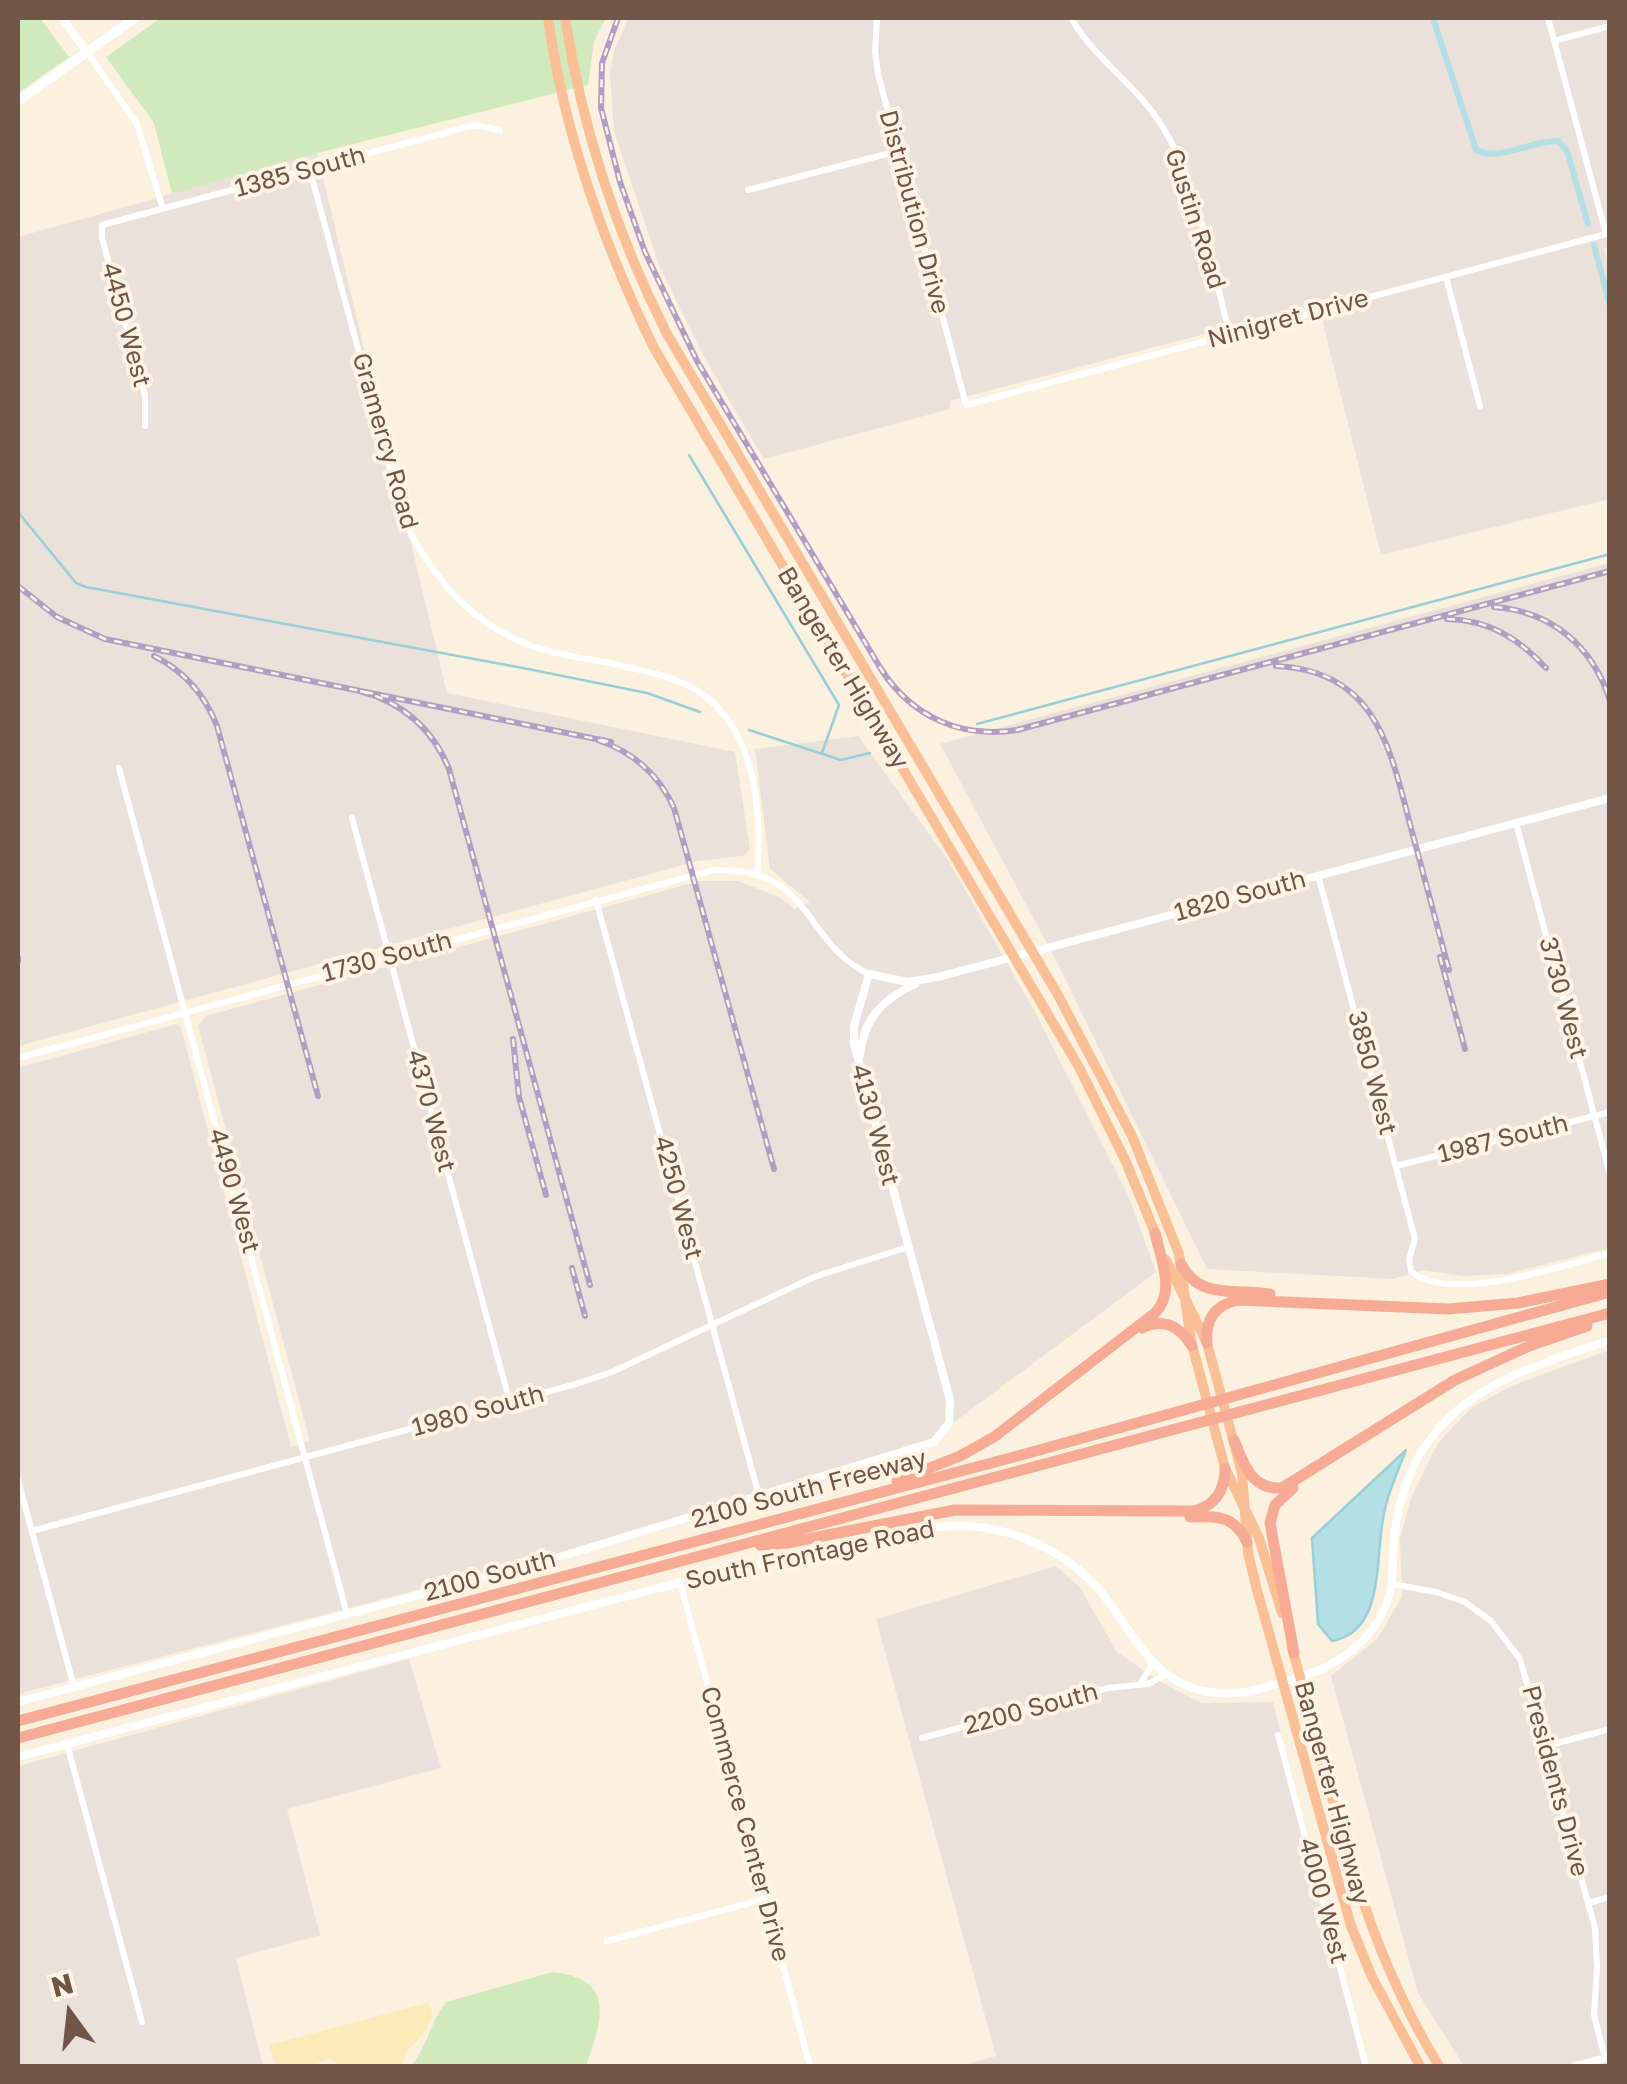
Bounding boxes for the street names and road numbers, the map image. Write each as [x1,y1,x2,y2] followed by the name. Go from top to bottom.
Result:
[872,107,956,317] street label: Distribution Drive
[231,140,369,204] street label: 1385 South
[1158,145,1232,293] street label: Gustin Road
[95,260,157,390] street label: 4450 West
[1204,283,1372,355] street label: Ninigret Drive
[345,349,425,533] street label: Gramercy Road
[771,562,915,774] street label: Bangerter Highway
[1171,864,1309,928] street label: 1820 South
[319,925,455,989] street label: 1730 South
[1532,934,1594,1062] street label: 3730 West
[1341,1008,1403,1138] street label: 3850 West
[400,1046,462,1176] street label: 4370 West
[844,1061,906,1189] street label: 4130 West
[1435,1108,1571,1170] street label: 1987 South
[202,1125,266,1257] street label: 4490 West
[647,1133,709,1263] street label: 4250 West
[409,1379,547,1443] street label: 1980 South
[688,1443,930,1535] street label: 2100 South Freeway
[683,1514,937,1596] street label: South Frontage Road
[421,1544,559,1608] street label: 2100 South
[961,1677,1101,1741] street label: 2200 South
[1288,1678,1376,1908] street label: Bangerter Highway
[1515,1682,1595,1880] street label: Presidents Drive
[694,1683,796,1965] street label: Commerce Center Drive
[1292,1835,1354,1967] street label: 4000 West

